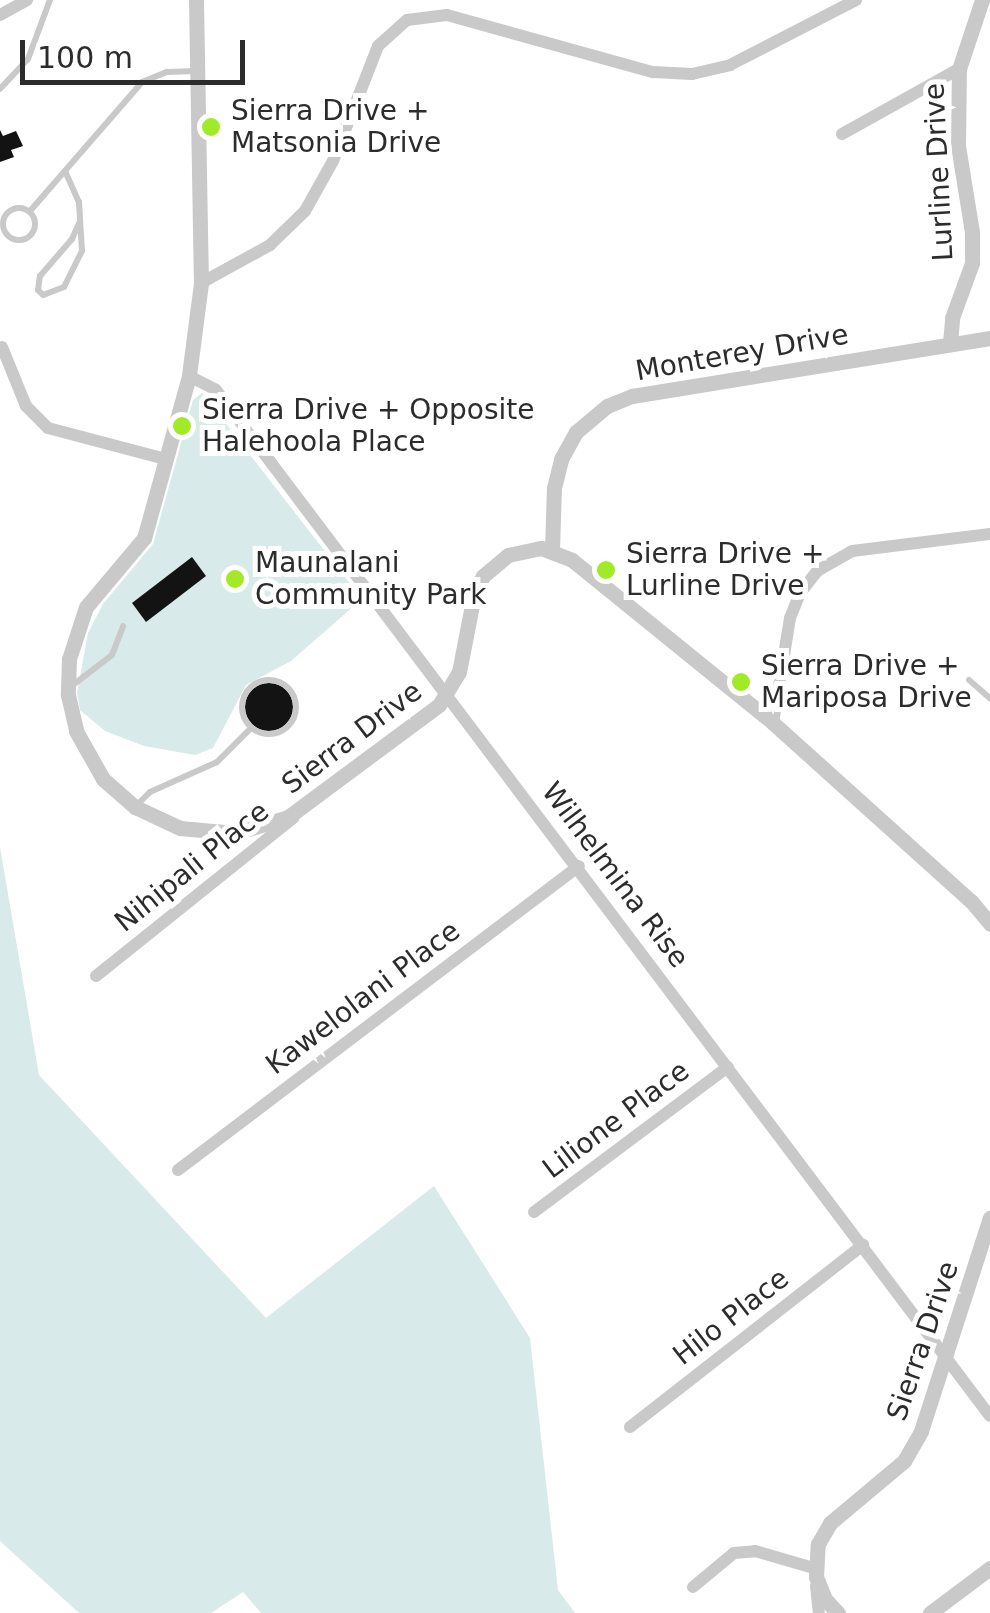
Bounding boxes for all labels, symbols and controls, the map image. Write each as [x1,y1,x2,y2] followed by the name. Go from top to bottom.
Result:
[25,20,250,82] scale bar
[37,40,133,75] text: 100 m
[918,82,960,262] street label: Lurline Drive
[231,94,441,160] place label: Sierra Drive + Matsonia Drive
[200,116,222,138] marker: Sierra Drive + Matsonia Drive
[633,318,851,388] street label: Monterey Drive
[202,393,535,459] place label: Sierra Drive + Opposite Halehoola Place
[171,415,193,437] marker: Sierra Drive + Opposite Halehoola Place
[626,537,824,603] place label: Sierra Drive + Lurline Drive
[255,546,486,612] place label: Maunalani Community Park
[595,559,617,581] marker: Sierra Drive + Lurline Drive
[224,568,246,590] marker: Maunalani Community Park
[761,649,972,715] place label: Sierra Drive + Mariposa Drive
[730,671,752,693] marker: Sierra Drive + Mariposa Drive
[276,675,428,801] street label: Sierra Drive
[534,776,696,974] street label: Wilhelmina Rise
[108,795,276,939] street label: Nihipali Place
[260,914,466,1082] street label: Kawelolani Place
[536,1054,696,1186] street label: Lilione Place
[880,1257,966,1425] street label: Sierra Drive
[667,1262,795,1372] street label: Hilo Place

